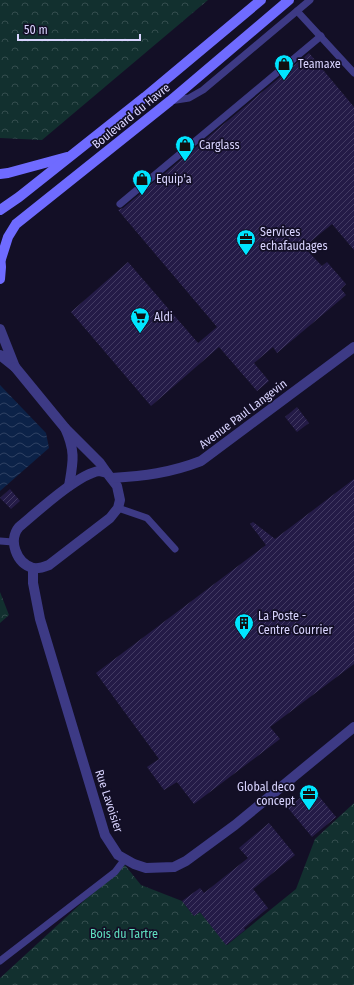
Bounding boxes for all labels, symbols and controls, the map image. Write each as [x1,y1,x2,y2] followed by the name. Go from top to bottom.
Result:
[18,16,140,42] scale bar
[24,23,48,37] text: 50 m
[273,53,295,81] shop icon: Teamaxe
[298,57,341,71] place label: Teamaxe
[89,80,173,152] street label: Boulevard du Havre
[174,134,196,162] shop icon: Carglass
[199,138,240,152] place label: Carglass
[131,168,153,196] shop icon: Equip'a
[156,172,192,186] place label: Equip'a
[260,225,328,253] place label: Services echafaudages
[235,228,257,256] office icon: Services echafaudages
[129,306,151,334] supermarket icon: Aldi
[154,310,173,324] place label: Aldi
[196,376,290,452] street label: Avenue Paul Langevin
[258,609,333,637] place label: La Poste - Centre Courrier
[233,612,255,640] building icon: La Poste - Centre Courrier
[92,768,126,835] street label: Rue Lavoisier
[237,780,295,808] place label: Global deco concept
[298,783,320,811] office icon: Global deco concept
[90,927,158,941] park label: Bois du Tartre

